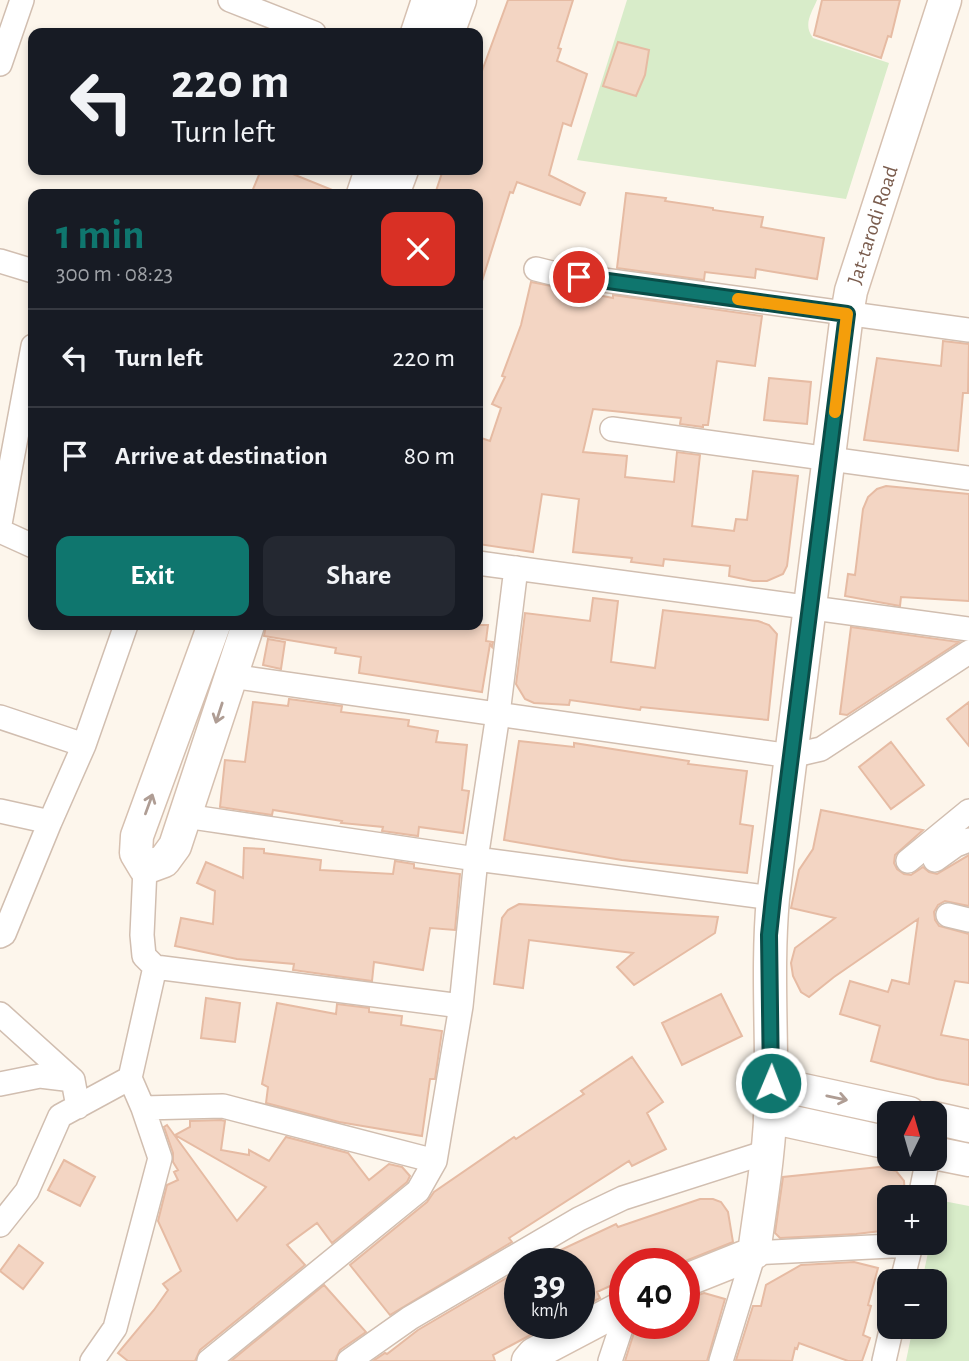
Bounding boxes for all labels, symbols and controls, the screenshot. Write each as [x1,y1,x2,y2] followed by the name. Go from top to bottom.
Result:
[56,56,147,147] icon: left
[171,58,290,107] text: 220 m
[171,116,275,148] text: Turn left
[843,163,901,287] street label: Jat-tarodi Road
[381,212,455,286] button: close
[56,214,145,256] text: 1 min
[549,247,609,307] pin
[560,258,598,296] icon: arrive
[56,263,173,286] text: 300 m · 08:23
[56,339,94,377] icon: left
[115,345,203,371] text: Turn left
[393,345,455,371] text: 220 m
[56,437,94,475] icon: arrive
[115,443,328,469] text: Arrive at destination
[404,443,455,469] text: 80 m
[56,536,249,616] button: Exit
[263,536,455,616] button: Share
[212,701,224,723] one-way arrow
[144,794,156,816] one-way arrow
[734,1046,808,1120] position arrow
[825,1091,848,1105] one-way arrow
[877,1101,947,1171] north arrow
[877,1101,947,1339] map controls
[877,1185,947,1255] button: +
[609,1248,700,1339] speed limit sign: 40
[533,1267,565,1302] text: 39
[877,1269,947,1339] button: −
[531,1302,568,1320] text: km/h

